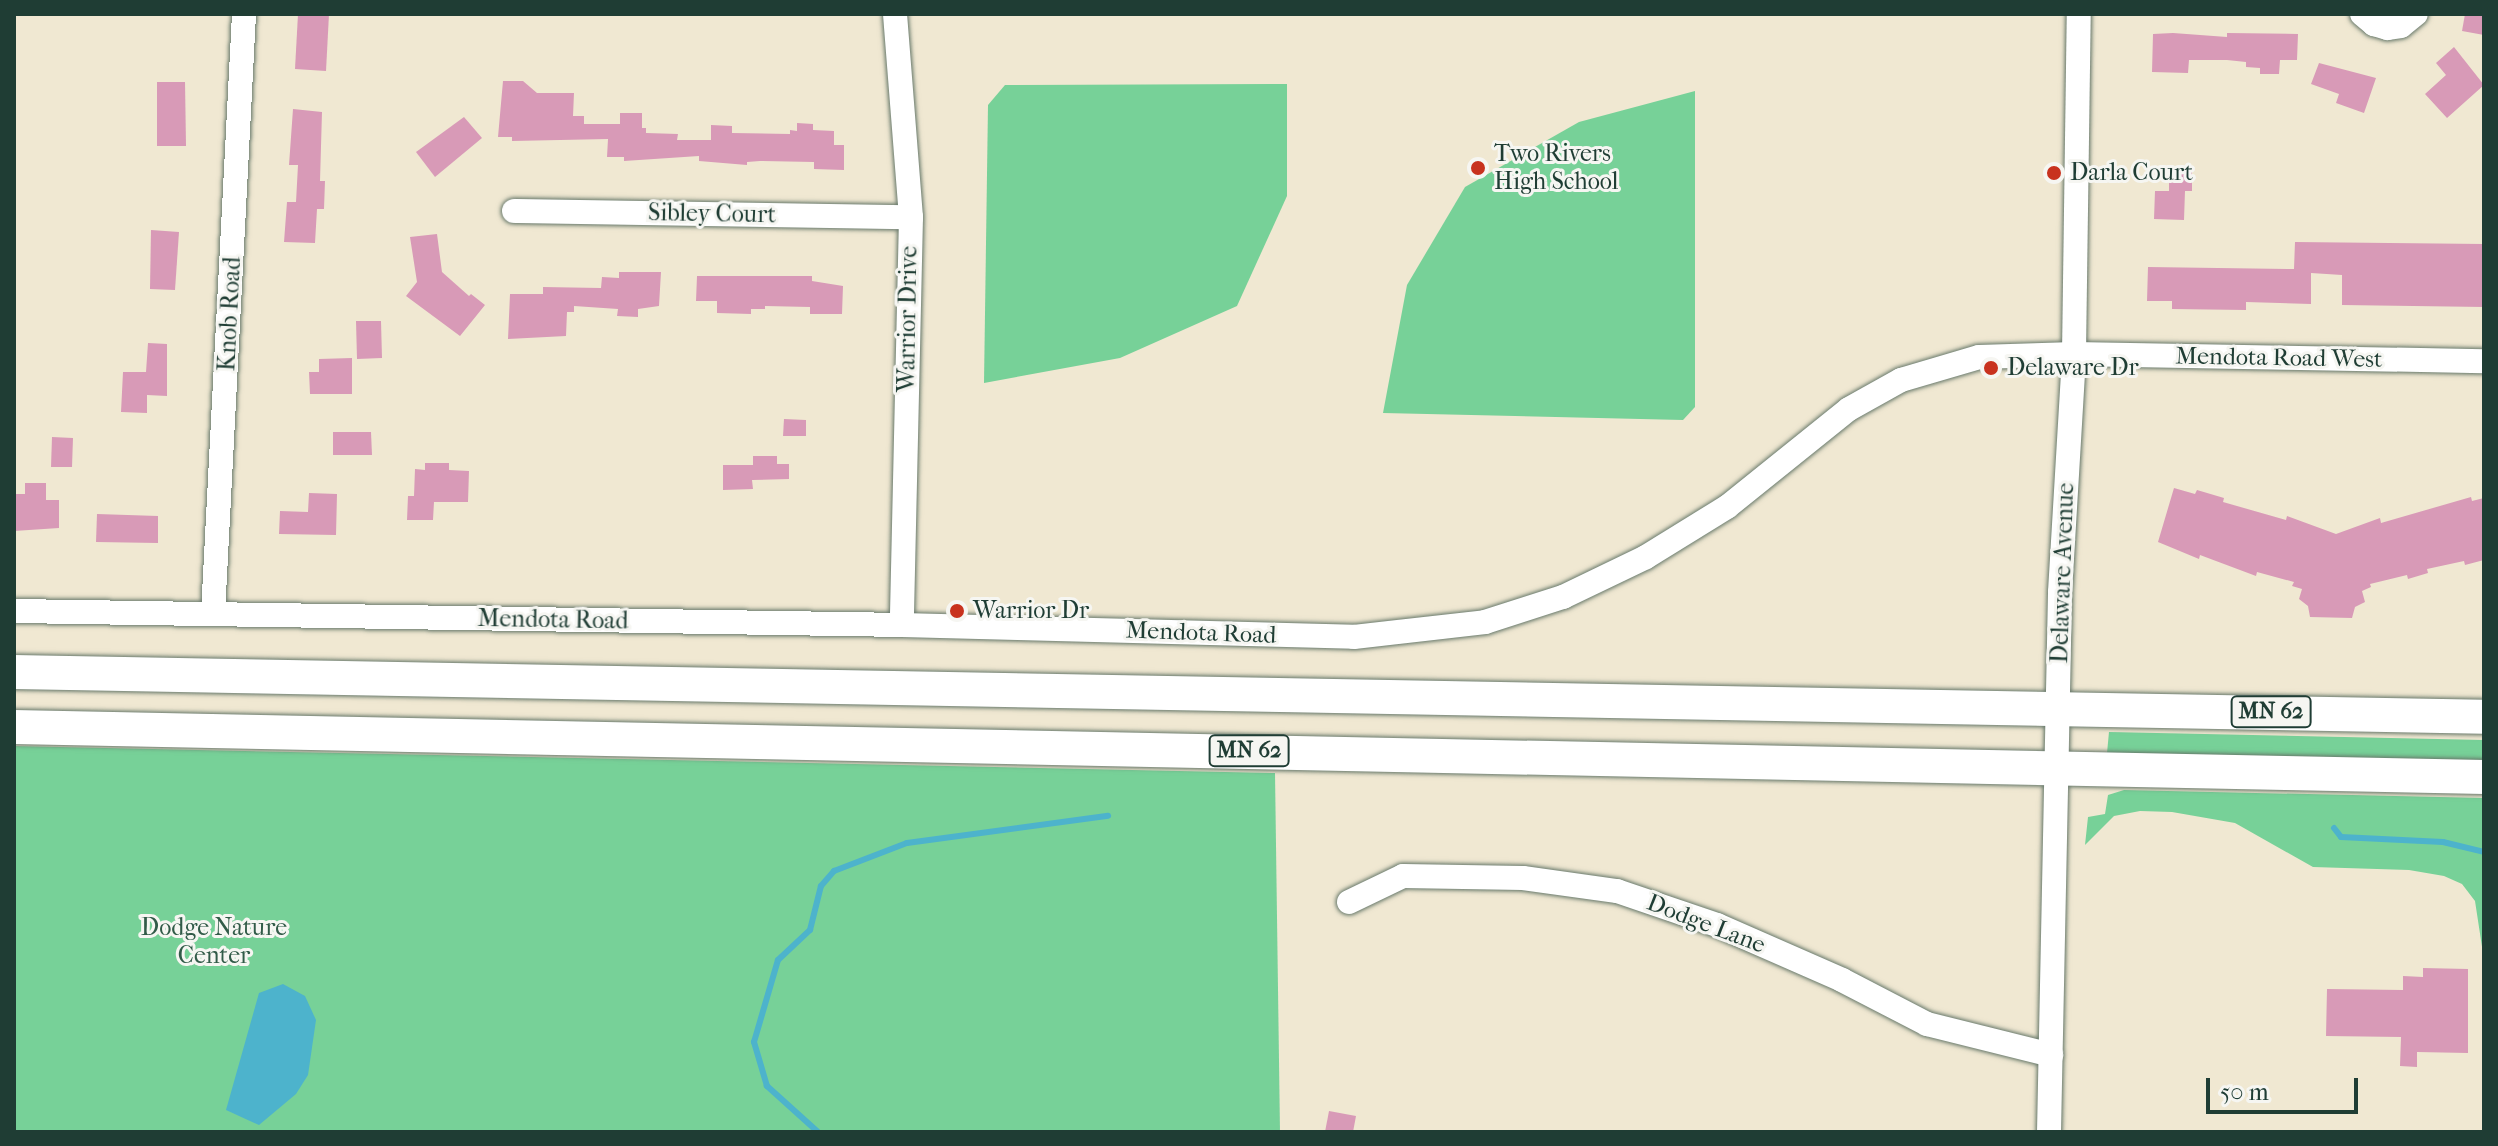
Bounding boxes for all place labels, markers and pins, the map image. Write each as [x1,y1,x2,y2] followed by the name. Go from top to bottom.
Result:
[1494,140,1618,196] place label: Two Rivers High School
[1469,159,1487,177] marker: Two Rivers High School
[2070,159,2193,187] place label: Darla Court
[2045,164,2063,182] marker: Darla Court
[2007,354,2139,382] place label: Delaware Dr
[1982,359,2000,377] marker: Delaware Dr
[973,597,1089,625] place label: Warrior Dr
[948,602,966,620] marker: Warrior Dr

